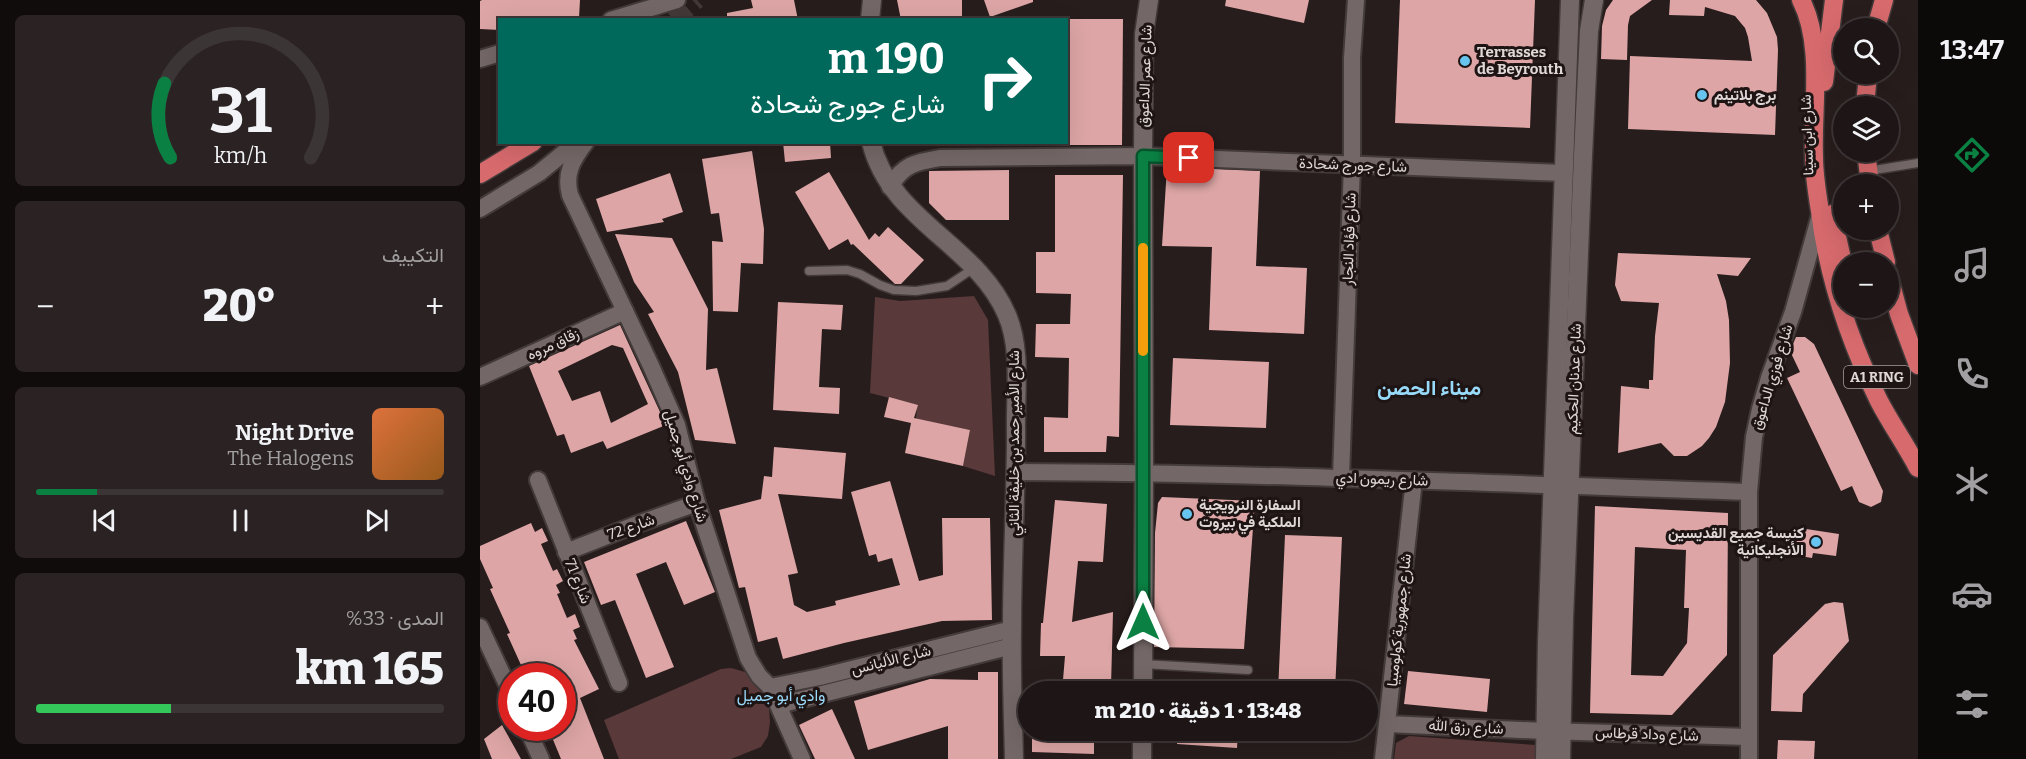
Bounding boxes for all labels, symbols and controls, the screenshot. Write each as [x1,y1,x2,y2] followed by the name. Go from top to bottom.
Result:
[1833,18,1899,318] map controls
[1833,18,1899,84] button: search
[1134,24,1158,128] street label: شارع عمر الداعوق
[828,34,945,84] text: 190 m
[1940,34,2004,66] text: 13:47
[966,42,1044,120] icon: right
[1477,43,1564,78] place label: Terrasses de Beyrouth
[1458,54,1472,68] marker: Terrasses de Beyrouth
[209,74,271,149] text: 31
[1714,86,1776,105] place label: برج بلاتينم
[750,88,945,120] text: شارع جورج شحادة
[1695,88,1709,102] marker: برج بلاتينم
[1797,94,1819,176] street label: شارع ابن سينا
[1833,96,1899,162] button: layers
[1163,132,1214,183] pin
[1951,134,1993,176] icon: directions
[1172,141,1205,174] icon: arrive
[213,143,267,169] text: km/h
[1299,154,1408,178] street label: شارع جورج شحادة
[1833,174,1899,240] button: +
[1338,192,1362,287] street label: شارع فؤاد النجار
[382,243,444,267] text: التكييف
[1951,244,1993,286] icon: music
[1833,252,1899,318] button: −
[203,279,277,333] text: 20°
[36,287,54,327] text: −
[425,287,444,327] text: +
[1747,322,1800,433] street label: شارع فوزي الداعوق
[1563,323,1587,435] street label: شارع عدنان الحكيم
[524,324,582,364] street label: زقاق مروه
[1005,350,1027,536] street label: شارع الأمير حمد بن خليفة الثاني
[1951,353,1993,395] icon: phone
[1844,366,1910,388] road number: A1 RING
[1377,375,1481,401] district label: ميناء الحصن
[657,408,712,526] street label: شارع وادي أبو جميل
[235,419,354,446] text: Night Drive
[227,446,354,470] text: The Halogens
[1951,463,1993,505] icon: climate
[1335,468,1429,494] street label: شارع ريمون ادي
[1199,496,1301,535] place label: السفارة النرويجية الملكية في بيروت
[88,504,121,537] icon: previous
[224,504,257,537] icon: pause
[360,504,393,537] icon: next
[1180,507,1194,521] marker: السفارة النرويجية الملكية في بيروت
[605,510,658,546] street label: شارع 72
[1668,524,1804,559] place label: كنيسة جميع القديسين الأنجليكانية
[1809,535,1823,549] marker: كنيسة جميع القديسين الأنجليكانية
[1383,553,1417,688] street label: شارع جمهورية كولومبيا
[559,556,595,607] street label: شارع 71
[1951,573,1993,615] icon: car
[1111,590,1175,654] position arrow
[346,606,444,630] text: المدى · 33%
[849,641,933,681] street label: شارع الأليانس
[296,642,444,696] text: 165 km
[498,663,576,741] speed limit sign: 40
[1951,683,1993,725] icon: filters
[737,686,825,709] district label: وادي أبو جميل
[1094,697,1302,724] text: 13:48 · 1 دقيقة · 210 m
[1428,716,1504,740] street label: شارع رزق الله
[1595,723,1699,747] street label: شارع وداد قرطاس

